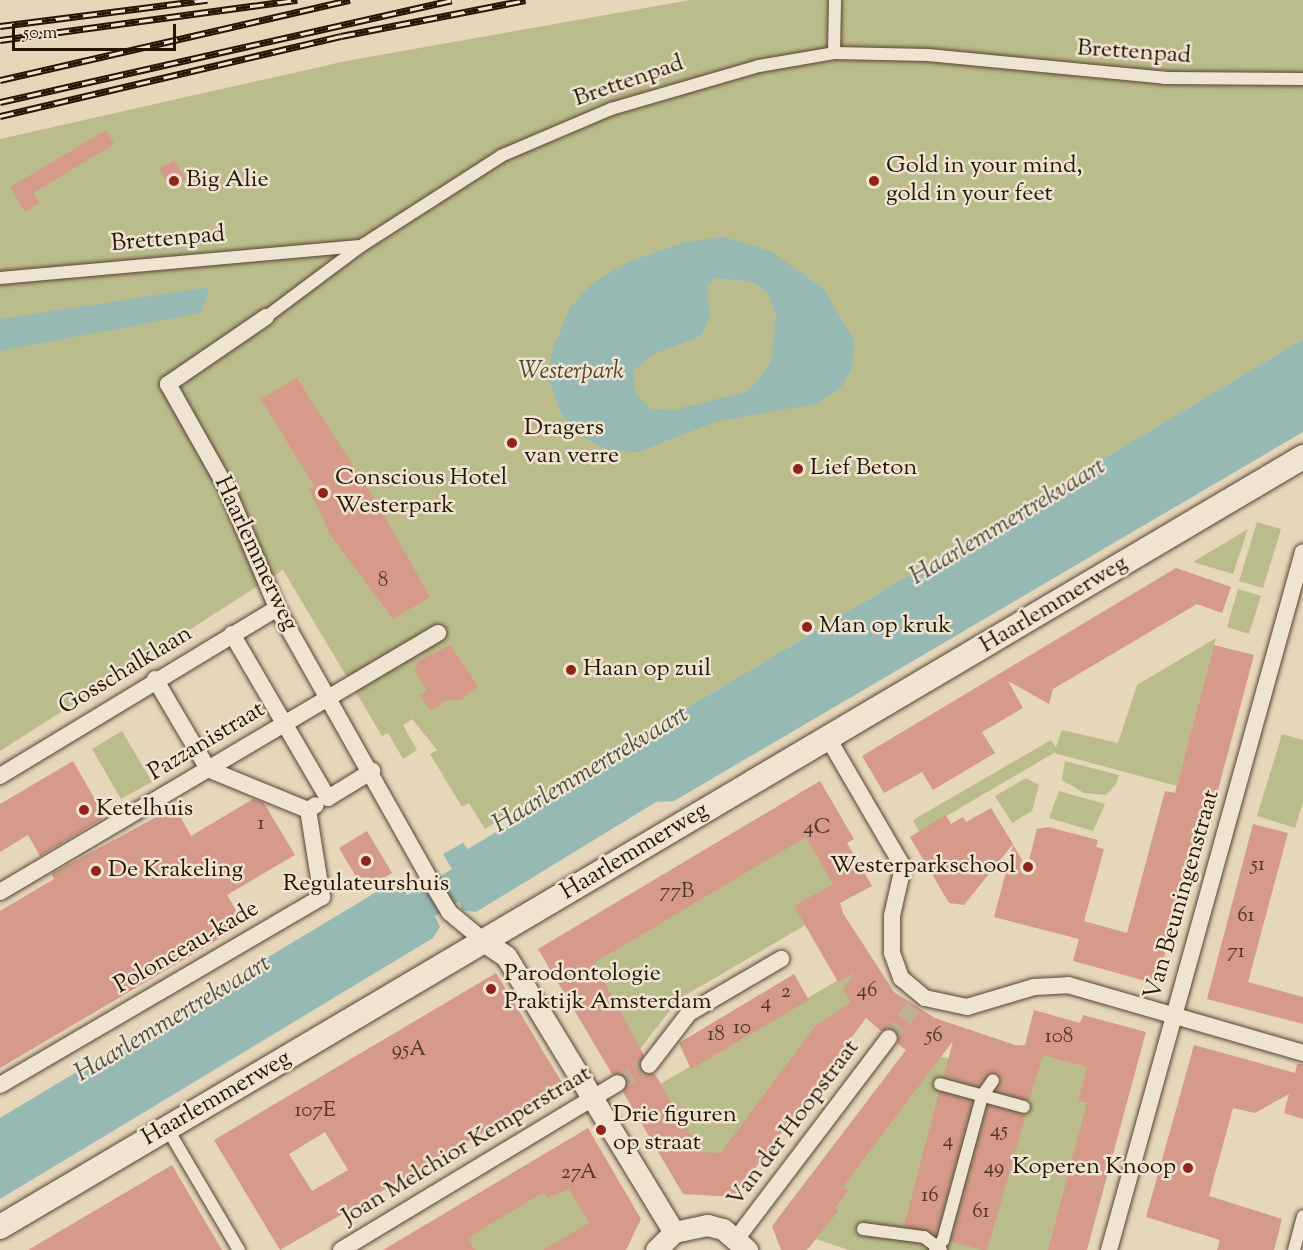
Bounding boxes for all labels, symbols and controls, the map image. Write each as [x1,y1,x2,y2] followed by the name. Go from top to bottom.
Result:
[15,12,178,50] scale bar
[23,21,57,47] text: 50 m
[1076,35,1192,71] street label: Brettenpad
[570,50,688,114] street label: Brettenpad
[886,153,1083,209] place label: Gold in your mind, gold in your feet
[186,167,269,195] place label: Big Alie
[167,174,181,188] marker: Big Alie
[867,174,881,188] marker: Gold in your mind, gold in your feet
[110,221,226,259] street label: Brettenpad
[518,359,624,387] park label: Westerpark
[524,415,619,471] place label: Dragers van verre
[505,436,519,450] marker: Dragers van verre
[904,451,1112,593] water label: Haarlemmertrekvaart
[810,455,917,483] place label: Lief Beton
[791,462,805,476] marker: Lief Beton
[335,465,507,521] place label: Conscious Hotel Westerpark
[207,472,303,636] street label: Haarlemmerweg
[316,486,330,500] marker: Conscious Hotel Westerpark
[975,550,1133,660] street label: Haarlemmerweg
[378,568,388,594] house number: 8
[819,613,951,641] place label: Man op kruk
[54,620,198,722] street label: Gosschalklaan
[800,620,814,634] marker: Man op kruk
[583,656,711,684] place label: Haan op zuil
[564,663,578,677] marker: Haan op zuil
[143,696,271,788] street label: Pazzanistraat
[487,699,695,841] water label: Haarlemmertrekvaart
[1139,787,1227,1003] street label: Van Beuningenstraat
[96,796,193,824] place label: Ketelhuis
[556,797,714,907] street label: Haarlemmerweg
[77,803,91,817] marker: Ketelhuis
[257,811,265,837] house number: 1
[803,815,831,841] house number: 4C
[1251,852,1265,878] house number: 51
[830,853,1016,881] place label: Westerparkschool
[359,854,373,868] marker: Regulateurshuis
[108,857,243,885] place label: De Krakeling
[1021,860,1035,874] marker: Westerparkschool
[89,864,103,878] marker: De Krakeling
[283,871,449,899] place label: Regulateurshuis
[660,879,694,905] house number: 77B
[110,895,264,1001] street label: Polonceau-kade
[1237,903,1255,929] house number: 61
[1227,939,1245,965] house number: 71
[69,948,277,1090] water label: Haarlemmertrekvaart
[504,961,712,1017] place label: Parodontologie Praktijk Amsterdam
[857,978,877,1004] house number: 46
[781,979,791,1005] house number: 2
[482,980,500,998] marker: Parodontologie Praktijk Amsterdam
[761,990,771,1016] house number: 4
[733,1015,751,1041] house number: 10
[707,1022,725,1048] house number: 18
[925,1023,943,1049] house number: 56
[1045,1024,1073,1050] house number: 108
[722,1035,866,1213] street label: Van der Hoopstraat
[392,1037,426,1063] house number: 95A
[137,1045,297,1153] street label: Haarlemmerweg
[337,1060,597,1232] street label: Joan Melchior Kemperstraat
[294,1098,336,1124] house number: 107E
[613,1102,737,1158] place label: Drie figuren op straat
[990,1118,1008,1144] house number: 45
[594,1123,608,1137] marker: Drie figuren op straat
[943,1128,953,1154] house number: 4
[1012,1154,1176,1182] place label: Koperen Knoop
[984,1155,1004,1181] house number: 49
[561,1160,597,1186] house number: 27A
[1181,1161,1195,1175] marker: Koperen Knoop
[921,1183,939,1209] house number: 16
[972,1199,990,1225] house number: 61

